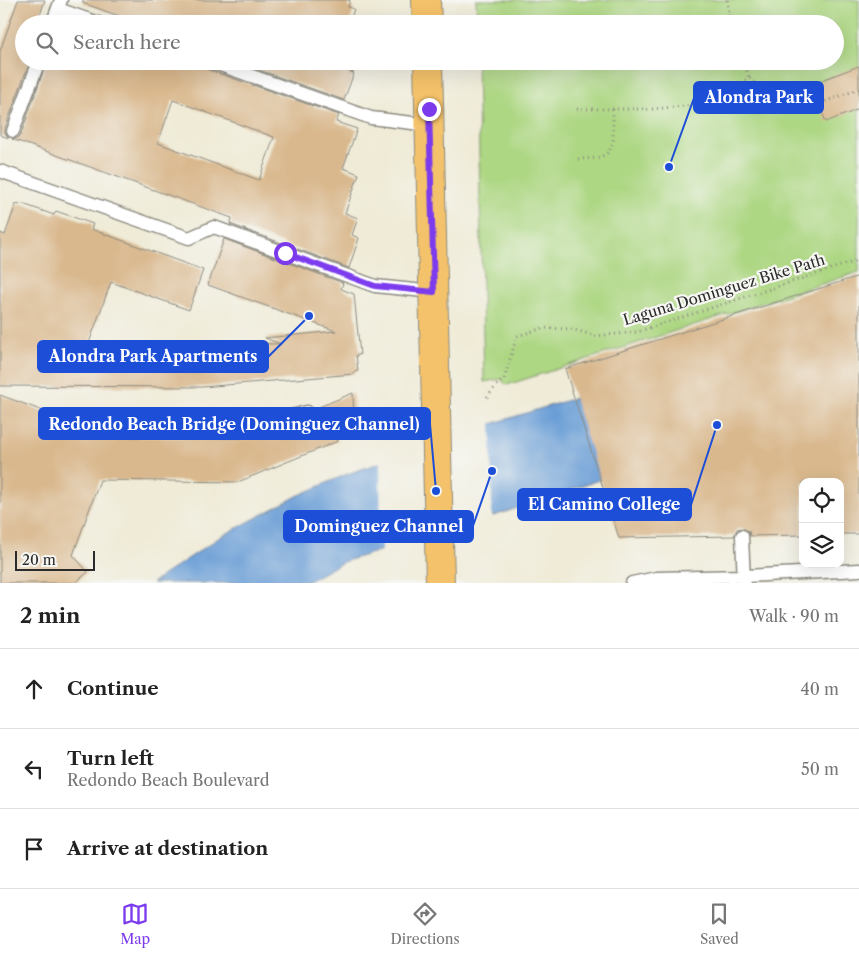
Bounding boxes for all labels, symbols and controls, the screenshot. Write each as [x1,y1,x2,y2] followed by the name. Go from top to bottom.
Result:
[15,15,844,70] search box
[33,29,61,57] icon: search
[73,31,181,54] text: Search here
[694,82,823,113] callout: Alondra Park
[704,87,814,107] text: Alondra Park
[418,98,441,121] route end
[274,242,297,265] route start
[620,250,828,329] street label: Laguna Dominguez Bike Path
[38,341,268,372] callout: Alondra Park Apartments
[48,346,257,366] text: Alondra Park Apartments
[39,408,430,439] callout: Redondo Beach Bridge (Dominguez Channel)
[48,414,420,434] text: Redondo Beach Bridge (Dominguez Channel)
[799,478,844,568] map controls
[799,478,844,523] button: locate
[518,489,691,520] callout: El Camino College
[528,494,681,514] text: El Camino College
[284,511,473,542] callout: Dominguez Channel
[294,516,464,536] text: Dominguez Channel
[799,523,844,568] button: layers
[15,548,95,571] scale bar
[22,551,56,569] text: 20 m
[20,603,80,628] text: 2 min
[749,606,839,626] text: Walk · 90 m
[20,675,48,703] icon: ahead
[67,677,159,700] text: Continue
[800,679,839,699] text: 40 m
[67,747,154,770] text: Turn left
[20,755,48,783] icon: left
[801,759,839,779] text: 50 m
[67,770,269,790] text: Redondo Beach Boulevard
[20,835,48,863] icon: arrive
[67,837,268,860] text: Arrive at destination
[120,900,150,948] tab: Map
[390,900,460,948] tab: Directions
[700,900,739,948] tab: Saved

